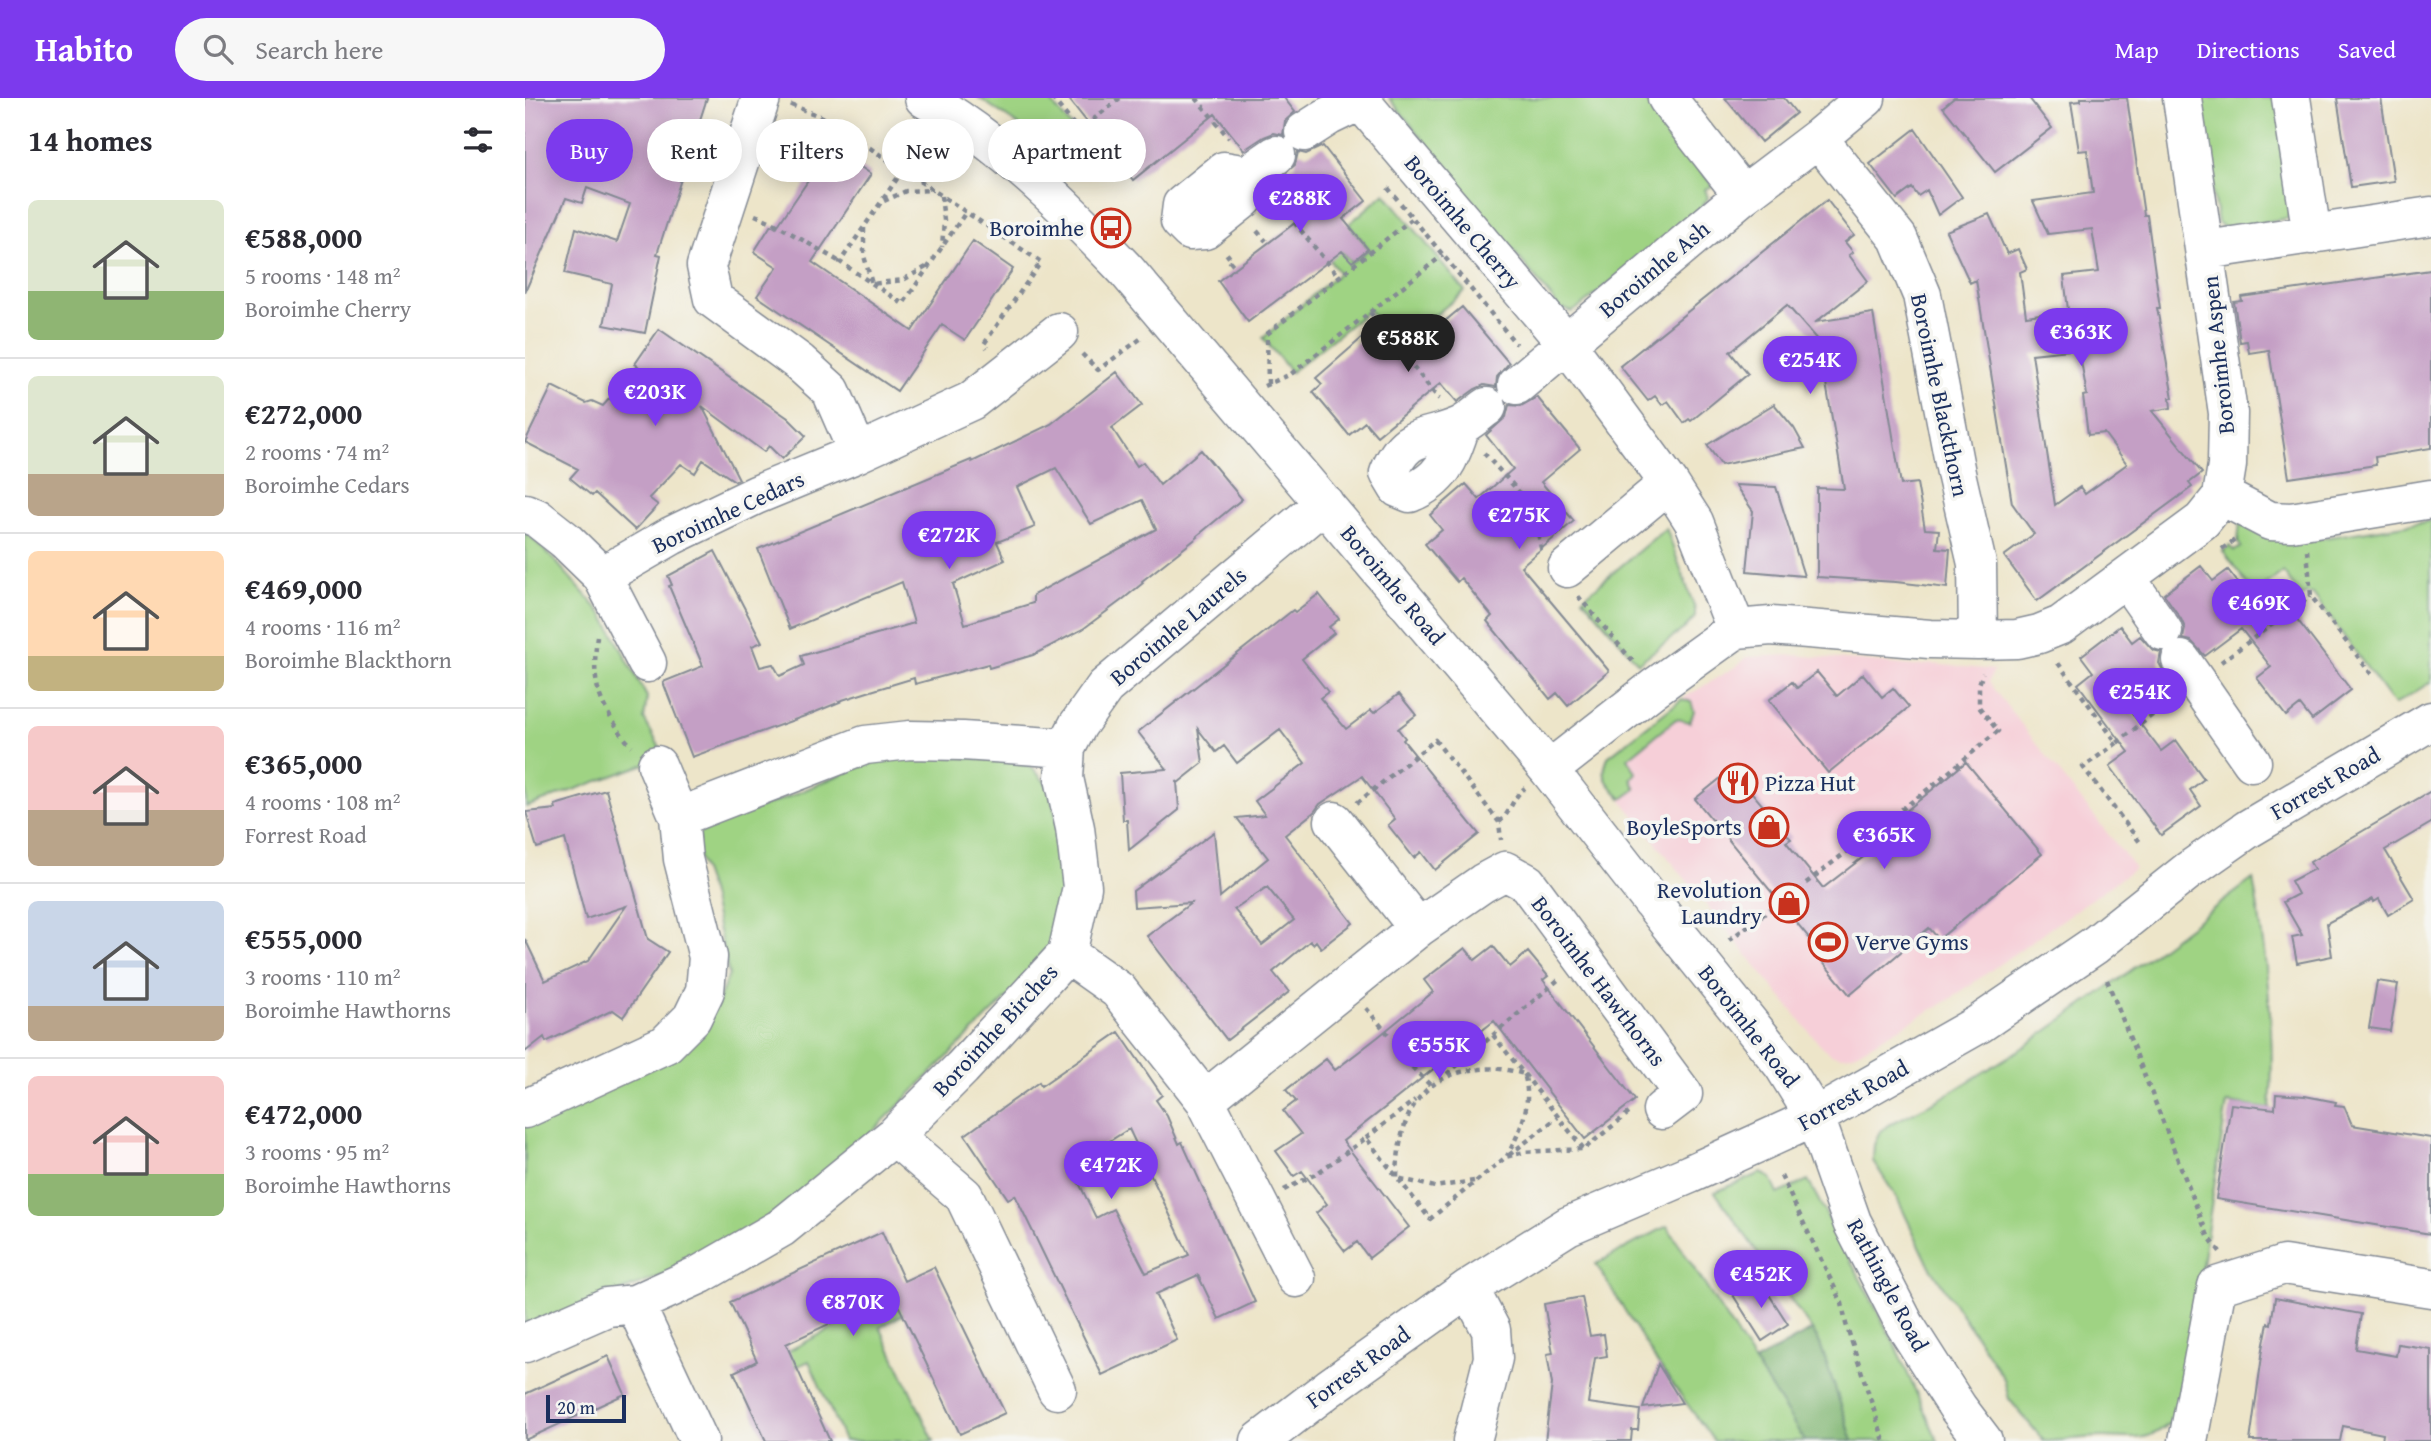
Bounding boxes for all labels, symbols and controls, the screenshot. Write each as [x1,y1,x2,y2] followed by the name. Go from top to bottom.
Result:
[175,18,665,81] search box
[35,25,133,73] text: Habito
[199,30,237,68] icon: search
[255,30,383,69] text: Search here
[2115,32,2159,67] text: Map
[2197,32,2300,67] text: Directions
[2338,32,2396,67] text: Saved
[28,118,153,162] text: 14 homes
[546,119,633,182] chip: Buy
[647,119,742,182] chip: Rent
[756,119,868,182] chip: Filters
[882,119,974,182] chip: New
[988,119,1146,182] chip: Apartment
[459,121,497,159] icon: filters
[1397,147,1530,296] street label: Boroimhe Cherry
[1251,174,1349,234] pin: €288K
[1269,180,1331,213] text: €288K
[1090,207,1132,249] bus stop icon: Boroimhe
[989,211,1084,244] place label: Boroimhe
[1591,212,1716,325] street label: Boroimhe Ash
[245,215,362,259] text: €588,000
[84,228,168,312] icon: home
[245,259,400,292] text: 5 rooms · 148 m²
[2193,274,2242,436] street label: Boroimhe Aspen
[1903,290,1978,500] street label: Boroimhe Blackthorn
[245,292,411,325] text: Boroimhe Cherry
[2032,308,2130,368] pin: €363K
[1359,314,1457,374] pin: €588K
[2050,314,2112,347] text: €363K
[1377,320,1439,353] text: €588K
[1761,336,1859,396] pin: €254K
[1779,342,1841,375] text: €254K
[606,368,704,428] pin: €203K
[624,374,686,407] text: €203K
[245,391,362,435] text: €272,000
[84,404,168,488] icon: home
[245,435,389,468] text: 2 rooms · 74 m²
[646,462,809,561] street label: Boroimhe Cedars
[245,468,410,501] text: Boroimhe Cedars
[1470,491,1568,551] pin: €275K
[1488,497,1550,530] text: €275K
[900,512,998,571] pin: €272K
[918,517,980,550] text: €272K
[1333,517,1454,652] street label: Boroimhe Road
[1102,558,1253,693] street label: Boroimhe Laurels
[245,566,362,610] text: €469,000
[84,579,168,663] icon: home
[2210,580,2308,639] pin: €469K
[2228,585,2290,618] text: €469K
[245,610,400,643] text: 4 rooms · 116 m²
[245,643,452,676] text: Boroimhe Blackthorn
[2091,668,2189,728] pin: €254K
[2109,674,2171,707] text: €254K
[2264,737,2386,827] street label: Forrest Road
[245,741,362,785] text: €365,000
[84,754,168,838] icon: home
[1717,762,1759,804] restaurant icon: Pizza Hut
[1765,766,1856,799] place label: Pizza Hut
[245,785,400,818] text: 4 rooms · 108 m²
[1748,806,1790,848] shop icon: BoyleSports
[1626,810,1742,843] place label: BoyleSports
[1835,812,1933,871] pin: €365K
[1853,817,1915,850] text: €365K
[245,818,367,851] text: Forrest Road
[1657,873,1763,932] place label: Revolution Laundry
[1768,882,1810,924] shop icon: Revolution Laundry
[1524,888,1675,1073] street label: Boroimhe Hawthorns
[245,916,362,960] text: €555,000
[1807,921,1849,963] sports icon: Verve Gyms
[1855,925,1969,958] place label: Verve Gyms
[84,929,168,1013] icon: home
[924,956,1065,1103] street label: Boroimhe Birches
[1691,957,1808,1095] street label: Boroimhe Road
[245,960,400,993] text: 3 rooms · 110 m²
[245,993,451,1026] text: Boroimhe Hawthorns
[1390,1021,1488,1081] pin: €555K
[1408,1027,1470,1060] text: €555K
[1791,1050,1915,1139] street label: Forrest Road
[245,1091,362,1135] text: €472,000
[84,1104,168,1188] icon: home
[245,1135,389,1168] text: 3 rooms · 95 m²
[1062,1142,1160,1201] pin: €472K
[1080,1147,1142,1180] text: €472K
[245,1168,451,1201] text: Boroimhe Hawthorns
[1840,1212,1938,1358] street label: Rathingle Road
[1712,1250,1810,1310] pin: €452K
[1730,1256,1792,1289] text: €452K
[804,1278,902,1338] pin: €870K
[822,1284,884,1317] text: €870K
[1299,1317,1417,1416] street label: Forrest Road
[546,1392,627,1424] scale bar
[557,1393,595,1421] text: 20 m

